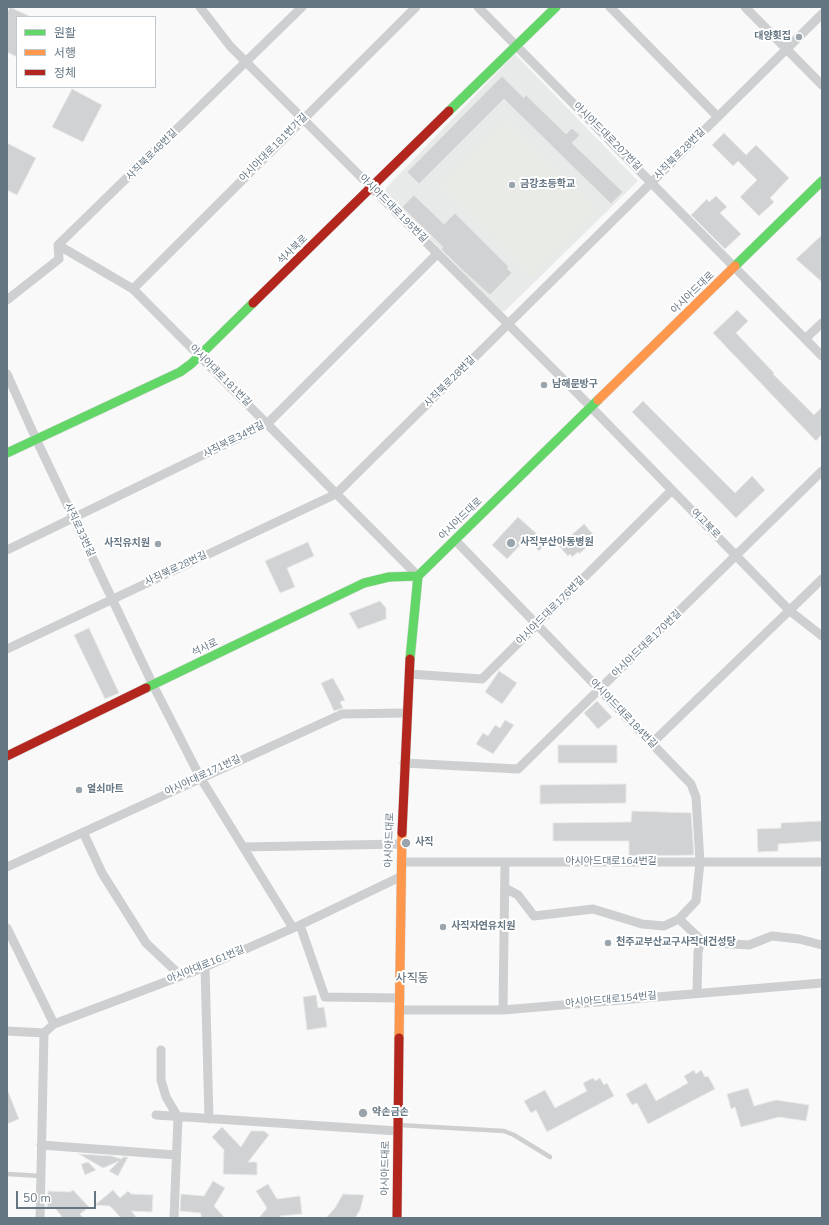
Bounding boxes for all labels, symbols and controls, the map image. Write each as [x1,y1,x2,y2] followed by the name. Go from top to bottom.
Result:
[16,16,156,88] legend
[54,25,76,41] text: 원활
[754,31,791,43] place label: 대양횟집
[794,32,804,42] marker: 대양횟집
[54,45,76,61] text: 서행
[54,65,76,81] text: 정체
[570,100,644,174] street label: 아시아드대로207번길
[237,111,311,185] street label: 아시아대로181번가길
[652,126,708,182] street label: 사직북로28번길
[124,127,180,183] street label: 사직북로48번길
[356,172,430,246] street label: 아시아드대로195번길
[520,179,575,191] place label: 금강초등학교
[507,180,517,190] marker: 금강초등학교
[276,233,310,267] street label: 석사북로
[669,270,717,316] street label: 아시아드대로
[187,343,253,409] street label: 아시아대로181번길
[422,354,478,410] street label: 사직북로28번길
[552,379,598,391] place label: 남해문방구
[539,380,549,390] marker: 남해문방구
[201,419,267,461] street label: 사직북로34번길
[437,496,485,542] street label: 아시아드대로
[61,501,97,559] street label: 사직로33번길
[688,507,722,541] street label: 여고북로
[505,537,517,549] marker: 사직부산아동병원
[520,537,594,549] place label: 사직부산아동병원
[104,538,150,550] place label: 사직유치원
[153,539,163,549] marker: 사직유치원
[143,549,209,589] street label: 사직북로28번길
[514,574,588,648] street label: 아시아드대로176번길
[610,608,684,680] street label: 아시아드대로170번길
[190,637,220,659] street label: 석사로
[587,677,659,751] street label: 아시아드대로184번길
[163,753,243,799] street label: 아시아대로171번길
[87,784,124,796] place label: 열쇠마트
[74,785,84,795] marker: 열쇠마트
[383,812,397,868] street label: 아시아드대로
[400,837,412,849] marker: 사직
[415,837,433,849] place label: 사직
[565,856,657,868] street label: 아시아드대로164번길
[451,921,515,933] place label: 사직자연유치원
[438,922,448,932] marker: 사직자연유치원
[616,937,736,949] place label: 천주교부산교구사직대건성당
[603,938,613,948] marker: 천주교부산교구사직대건성당
[166,944,246,986] street label: 아시아대로161번길
[395,972,429,986] district label: 사직동
[565,990,657,1010] street label: 아시아드대로154번길
[357,1107,369,1119] marker: 약손금손
[372,1107,409,1119] place label: 약손금손
[380,1140,392,1196] street label: 아시아드대로
[18,1183,98,1209] scale bar
[23,1190,51,1206] text: 50 m

